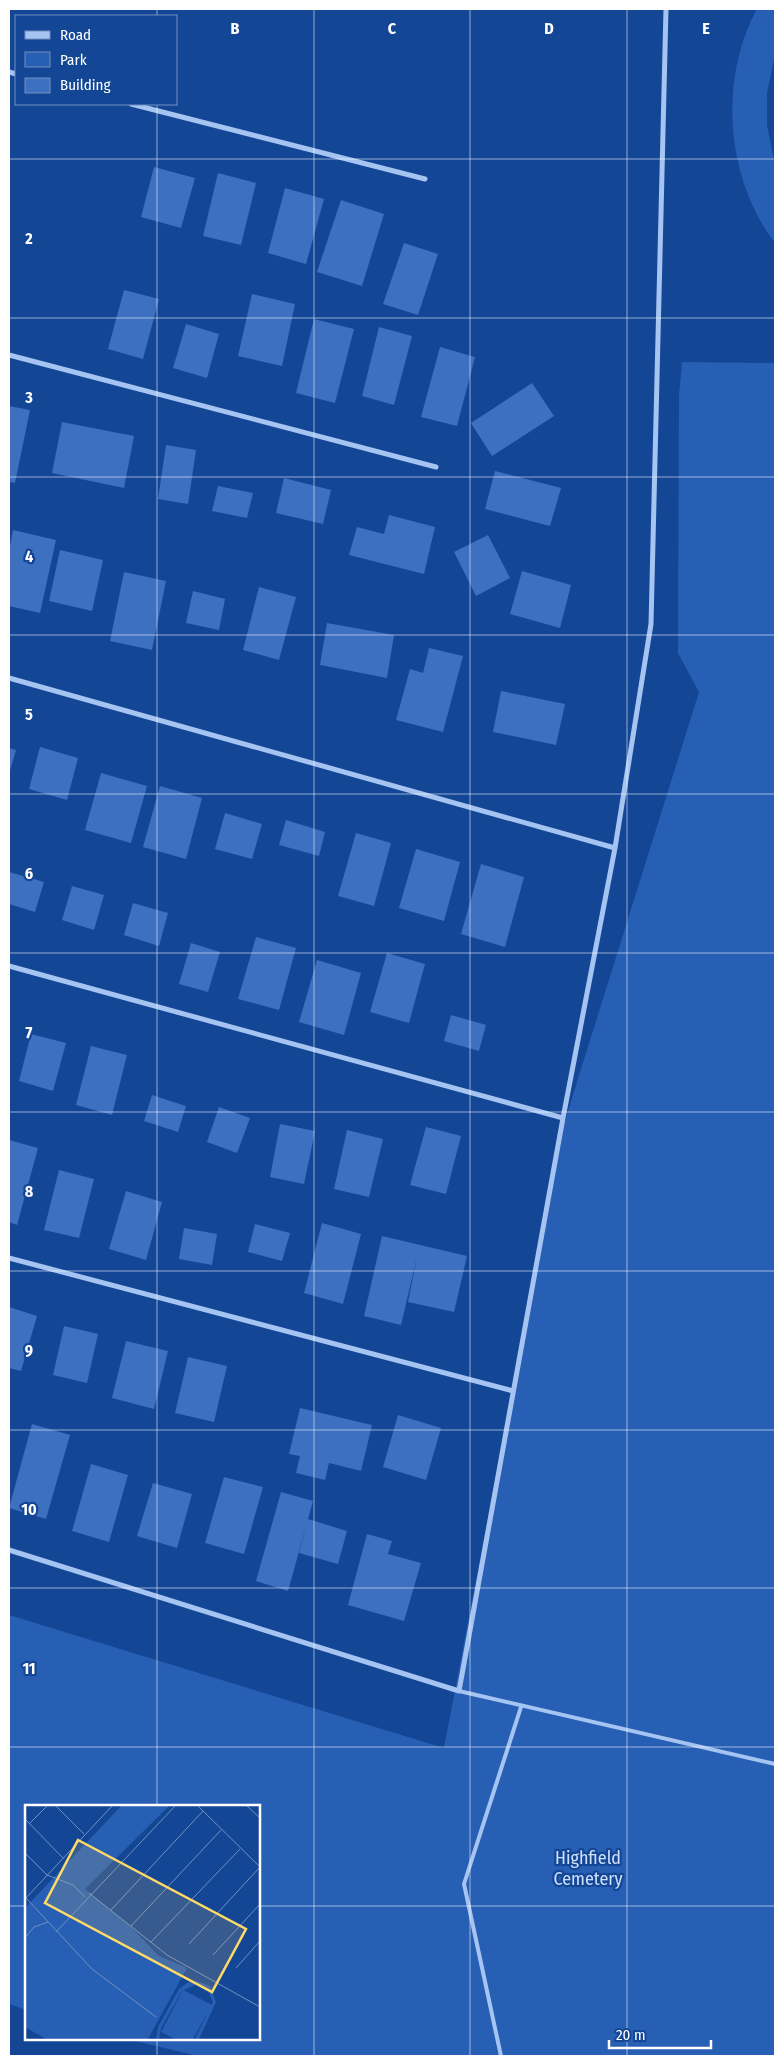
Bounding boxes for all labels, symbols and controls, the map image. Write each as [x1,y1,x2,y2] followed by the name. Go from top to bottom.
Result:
[15,15,178,105] legend
[231,19,240,38] text: B
[388,19,397,38] text: C
[544,19,554,38] text: D
[702,19,710,38] text: E
[60,26,91,44] text: Road
[60,51,87,69] text: Park
[60,76,111,94] text: Building
[24,229,33,248] text: 2
[24,388,33,407] text: 3
[25,547,33,566] text: 4
[25,705,33,724] text: 5
[25,864,33,883] text: 6
[26,1023,33,1042] text: 7
[25,1182,34,1201] text: 8
[25,1341,33,1360] text: 9
[21,1500,37,1519] text: 10
[22,1659,36,1678] text: 11
[25,1805,260,2040] inset map
[553,1847,623,1890] park label: Highfield Cemetery
[609,2018,712,2050] scale bar
[616,2026,646,2044] text: 20 m

